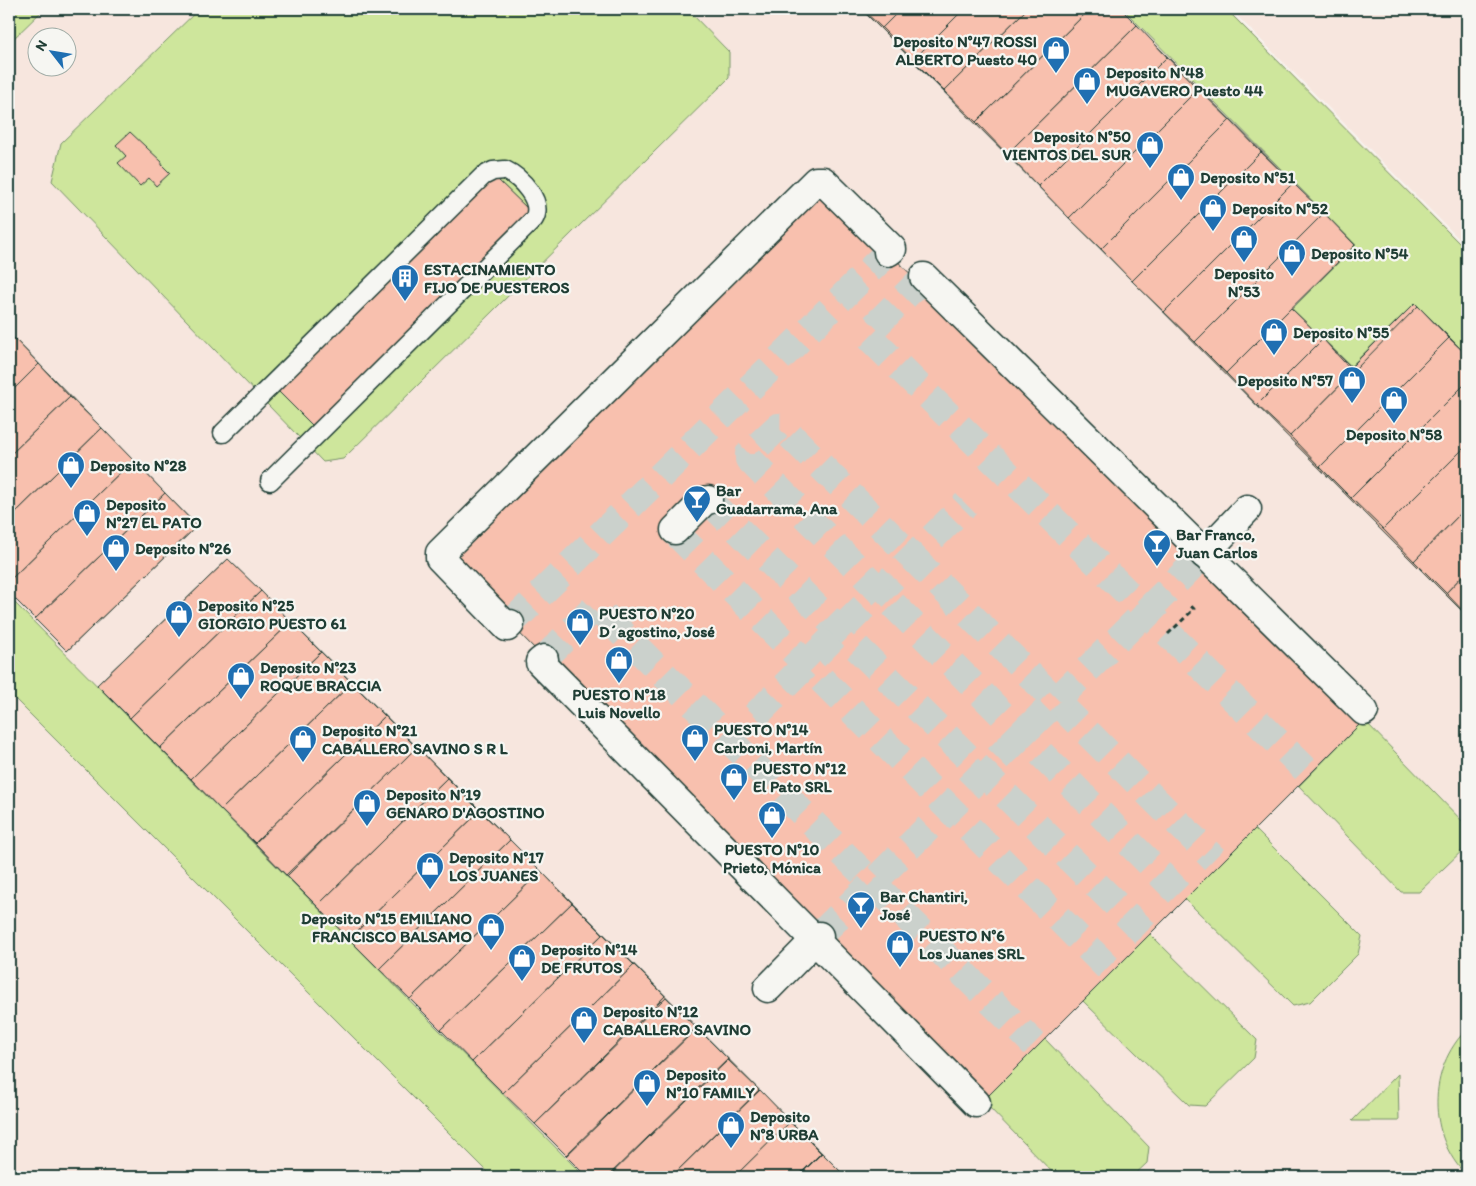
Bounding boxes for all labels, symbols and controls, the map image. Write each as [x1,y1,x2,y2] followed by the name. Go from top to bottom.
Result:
[28,28,78,78] north arrow
[893,32,1037,69] place label: Deposito N°47 ROSSI ALBERTO Puesto 40
[1041,35,1071,74] shop icon: Deposito N°47 ROSSI ALBERTO Puesto 40
[32,37,51,54] text: N
[1106,63,1264,100] place label: Deposito N°48 MUGAVERO Puesto 44
[1072,66,1102,105] shop icon: Deposito N°48 MUGAVERO Puesto 44
[1003,127,1132,164] place label: Deposito N°50 VIENTOS DEL SUR
[1135,130,1165,169] shop icon: Deposito N°50 VIENTOS DEL SUR
[1166,162,1196,201] shop icon: Deposito N°51
[1200,168,1296,188] place label: Deposito N°51
[1198,193,1228,232] shop icon: Deposito N°52
[1232,199,1329,219] place label: Deposito N°52
[1229,224,1259,263] shop icon: Deposito N°53
[1277,238,1307,277] shop icon: Deposito N°54
[1311,244,1409,264] place label: Deposito N°54
[424,260,570,297] place label: ESTACINAMIENTO FIJO DE PUESTEROS
[390,263,420,302] building icon: ESTACINAMIENTO FIJO DE PUESTEROS
[1214,264,1274,301] place label: Deposito N°53
[1259,317,1289,356] shop icon: Deposito N°55
[1293,323,1390,343] place label: Deposito N°55
[1337,365,1367,404] shop icon: Deposito N°57
[1237,371,1333,391] place label: Deposito N°57
[1379,385,1409,424] shop icon: Deposito N°58
[1346,425,1442,445] place label: Deposito N°58
[56,450,86,489] shop icon: Deposito N°28
[90,456,187,476] place label: Deposito N°28
[716,481,838,518] place label: Bar Guadarrama, Ana
[682,484,712,523] bar icon: Bar Guadarrama, Ana
[106,495,202,532] place label: Deposito N°27 EL PATO
[72,498,102,537] shop icon: Deposito N°27 EL PATO
[1175,525,1258,562] place label: Bar Franco, Juan Carlos
[1142,528,1172,567] bar icon: Bar Franco, Juan Carlos
[101,533,131,572] shop icon: Deposito N°26
[135,539,232,559] place label: Deposito N°26
[198,596,347,633] place label: Deposito N°25 GIORGIO PUESTO 61
[164,599,194,638] shop icon: Deposito N°25 GIORGIO PUESTO 61
[599,604,715,642] place label: PUESTO N°20 D´agostino, José
[565,607,595,646] shop icon: PUESTO N°20 D´agostino, José
[604,645,634,684] shop icon: PUESTO N°18 Luis Novello
[260,658,382,695] place label: Deposito N°23 ROQUE BRACCIA
[226,661,256,700] shop icon: Deposito N°23 ROQUE BRACCIA
[572,685,666,722] place label: PUESTO N°18 Luis Novello
[714,720,823,757] place label: PUESTO N°14 Carboni, Martín
[322,721,509,758] place label: Deposito N°21 CABALLERO SAVINO S R L
[680,723,710,762] shop icon: PUESTO N°14 Carboni, Martín
[288,724,318,763] shop icon: Deposito N°21 CABALLERO SAVINO S R L
[753,759,847,796] place label: PUESTO N°12 El Pato SRL
[719,762,749,801] shop icon: PUESTO N°12 El Pato SRL
[386,785,545,822] place label: Deposito N°19 GENARO D'AGOSTINO
[352,788,382,827] shop icon: Deposito N°19 GENARO D'AGOSTINO
[757,800,787,839] shop icon: PUESTO N°10 Prieto, Mónica
[723,840,821,877] place label: PUESTO N°10 Prieto, Mónica
[449,848,544,885] place label: Deposito N°17 LOS JUANES
[415,851,445,890] shop icon: Deposito N°17 LOS JUANES
[879,887,968,924] place label: Bar Chantiri, José
[846,890,876,929] bar icon: Bar Chantiri, José
[301,909,472,946] place label: Deposito N°15 EMILIANO FRANCISCO BALSAMO
[476,912,506,951] shop icon: Deposito N°15 EMILIANO FRANCISCO BALSAMO
[919,926,1025,963] place label: PUESTO N°6 Los Juanes SRL
[885,929,915,968] shop icon: PUESTO N°6 Los Juanes SRL
[541,940,638,977] place label: Deposito N°14 DE FRUTOS
[507,943,537,982] shop icon: Deposito N°14 DE FRUTOS
[603,1002,751,1039] place label: Deposito N°12 CABALLERO SAVINO
[569,1005,599,1044] shop icon: Deposito N°12 CABALLERO SAVINO
[666,1065,755,1102] place label: Deposito N°10 FAMILY
[632,1068,662,1107] shop icon: Deposito N°10 FAMILY
[750,1107,819,1144] place label: Deposito N°8 URBA
[716,1110,746,1149] shop icon: Deposito N°8 URBA

